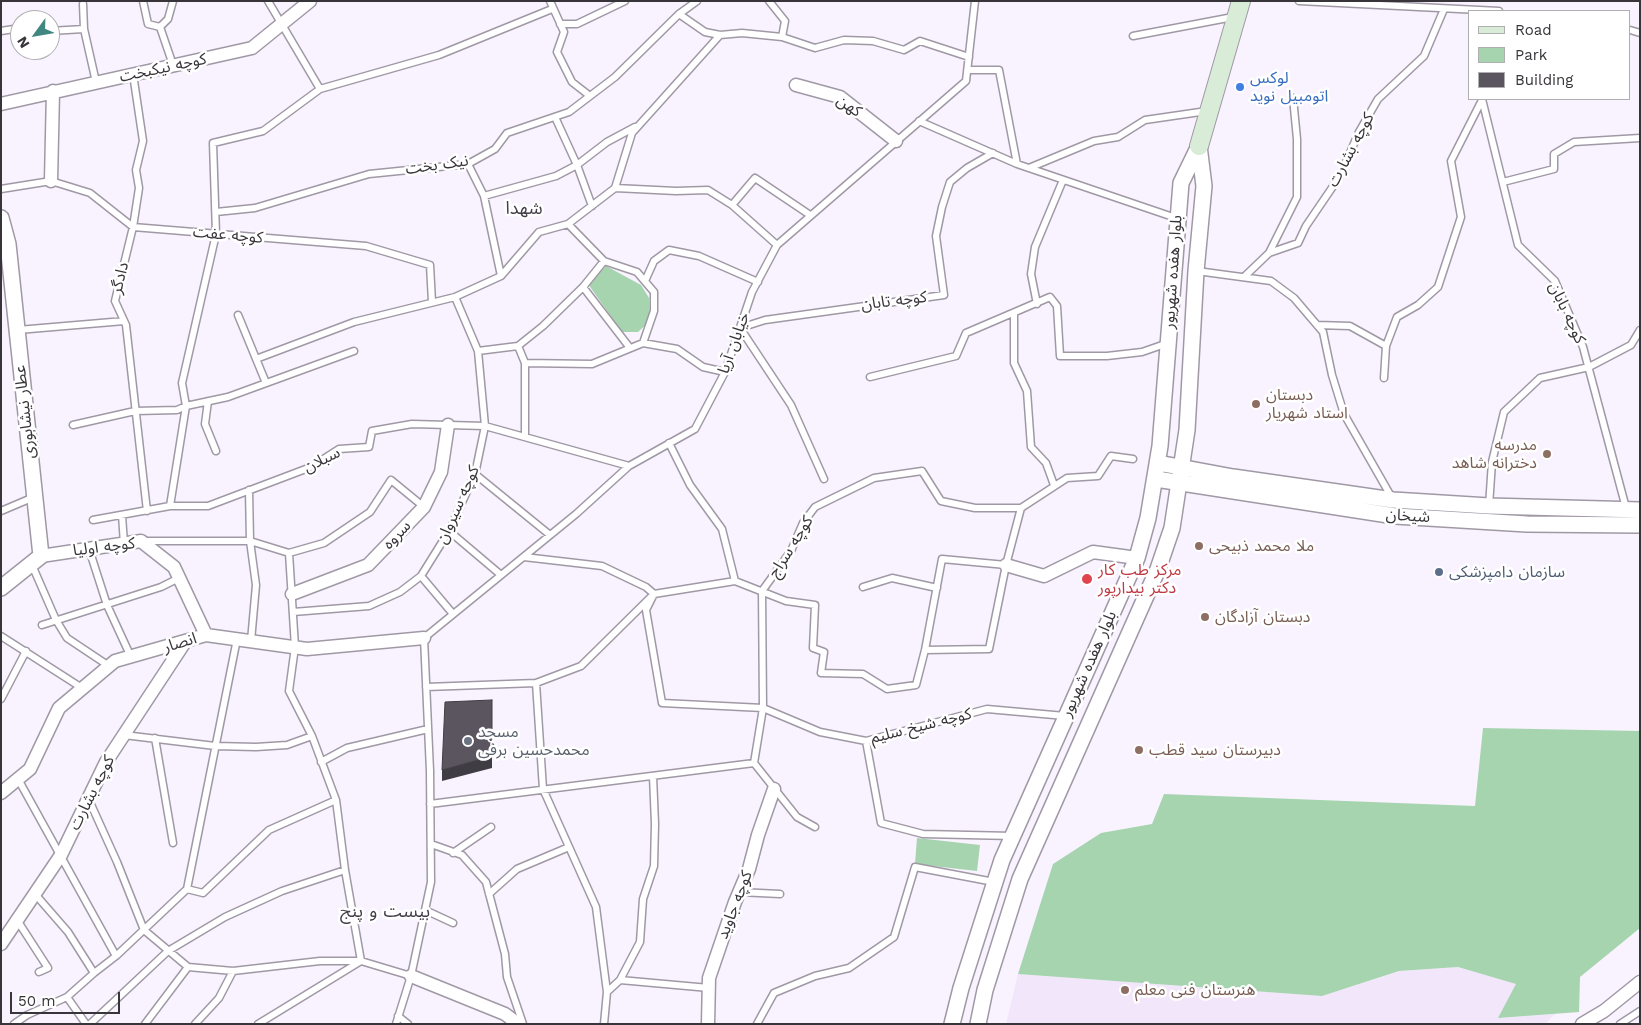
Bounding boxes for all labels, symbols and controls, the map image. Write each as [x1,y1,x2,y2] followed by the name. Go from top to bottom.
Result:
[10,10,60,60] north arrow
[1468,10,1631,100] legend
[1515,21,1552,39] text: Road
[14,34,33,51] text: N
[1515,46,1547,64] text: Park
[118,49,208,87] street label: کوچه نیکبخت
[1250,68,1328,106] place label: لوکس اتومبیل نوید
[1515,71,1573,89] text: Building
[1234,81,1246,93] marker: لوکس اتومبیل نوید
[833,91,865,121] street label: کهن
[1323,110,1379,190] street label: کوچه بشارت
[404,151,470,179] street label: نیک بخت
[505,198,543,220] district label: شهدا
[1159,214,1187,330] street label: بلوار هفده شهریور
[192,222,264,248] street label: کوچه عفت
[107,260,133,296] street label: دادگر
[1544,279,1590,347] street label: کوچه بابان
[860,287,928,315] street label: کوچه تابان
[714,310,754,376] street label: خیابان آریا
[11,364,39,460] street label: عطار نیشابوری
[1266,385,1348,423] place label: دبستان استاد شهریار
[1250,398,1262,410] marker: دبستان استاد شهریار
[1452,435,1537,473] place label: مدرسه دخترانه شاهد
[300,443,344,477] street label: سبلان
[1541,448,1553,460] marker: مدرسه دخترانه شاهد
[432,463,484,547] street label: کوچه سیروان
[1385,505,1431,527] street label: شیخان
[764,513,818,581] street label: کوچه سراج
[379,517,415,553] street label: سروه
[72,534,136,560] street label: کوچه اولیا
[1209,536,1314,556] place label: ملا محمد ذبیحی
[1193,540,1205,552] marker: ملا محمد ذبیحی
[1098,560,1181,598] place label: مرکز طب کار دکتر بیدارپور
[1449,562,1565,582] place label: سازمان دامپزشکی
[1433,566,1445,578] marker: سازمان دامپزشکی
[1080,572,1094,586] marker: مرکز طب کار دکتر بیدارپور
[1215,607,1310,627] place label: دبستان آزادگان
[1057,608,1121,720] street label: بلوار هفده شهریور
[1199,611,1211,623] marker: دبستان آزادگان
[161,629,199,657] street label: انصار
[868,704,974,748] street label: کوچه شیخ سلیم
[478,722,590,760] place label: مسجد محمدحسین برفی
[462,735,474,747] marker: مسجد محمدحسین برفی
[1149,740,1281,760] place label: دبیرستان سید قطب
[1133,744,1145,756] marker: دبیرستان سید قطب
[65,753,119,833] street label: کوچه بشارت
[713,868,757,942] street label: کوچه جاوید
[340,901,430,923] district label: بیست و پنج
[1135,980,1256,1000] place label: هنرستان فنی معلم
[12,982,122,1014] scale bar
[1119,984,1131,996] marker: هنرستان فنی معلم
[18,992,55,1010] text: 50 m

